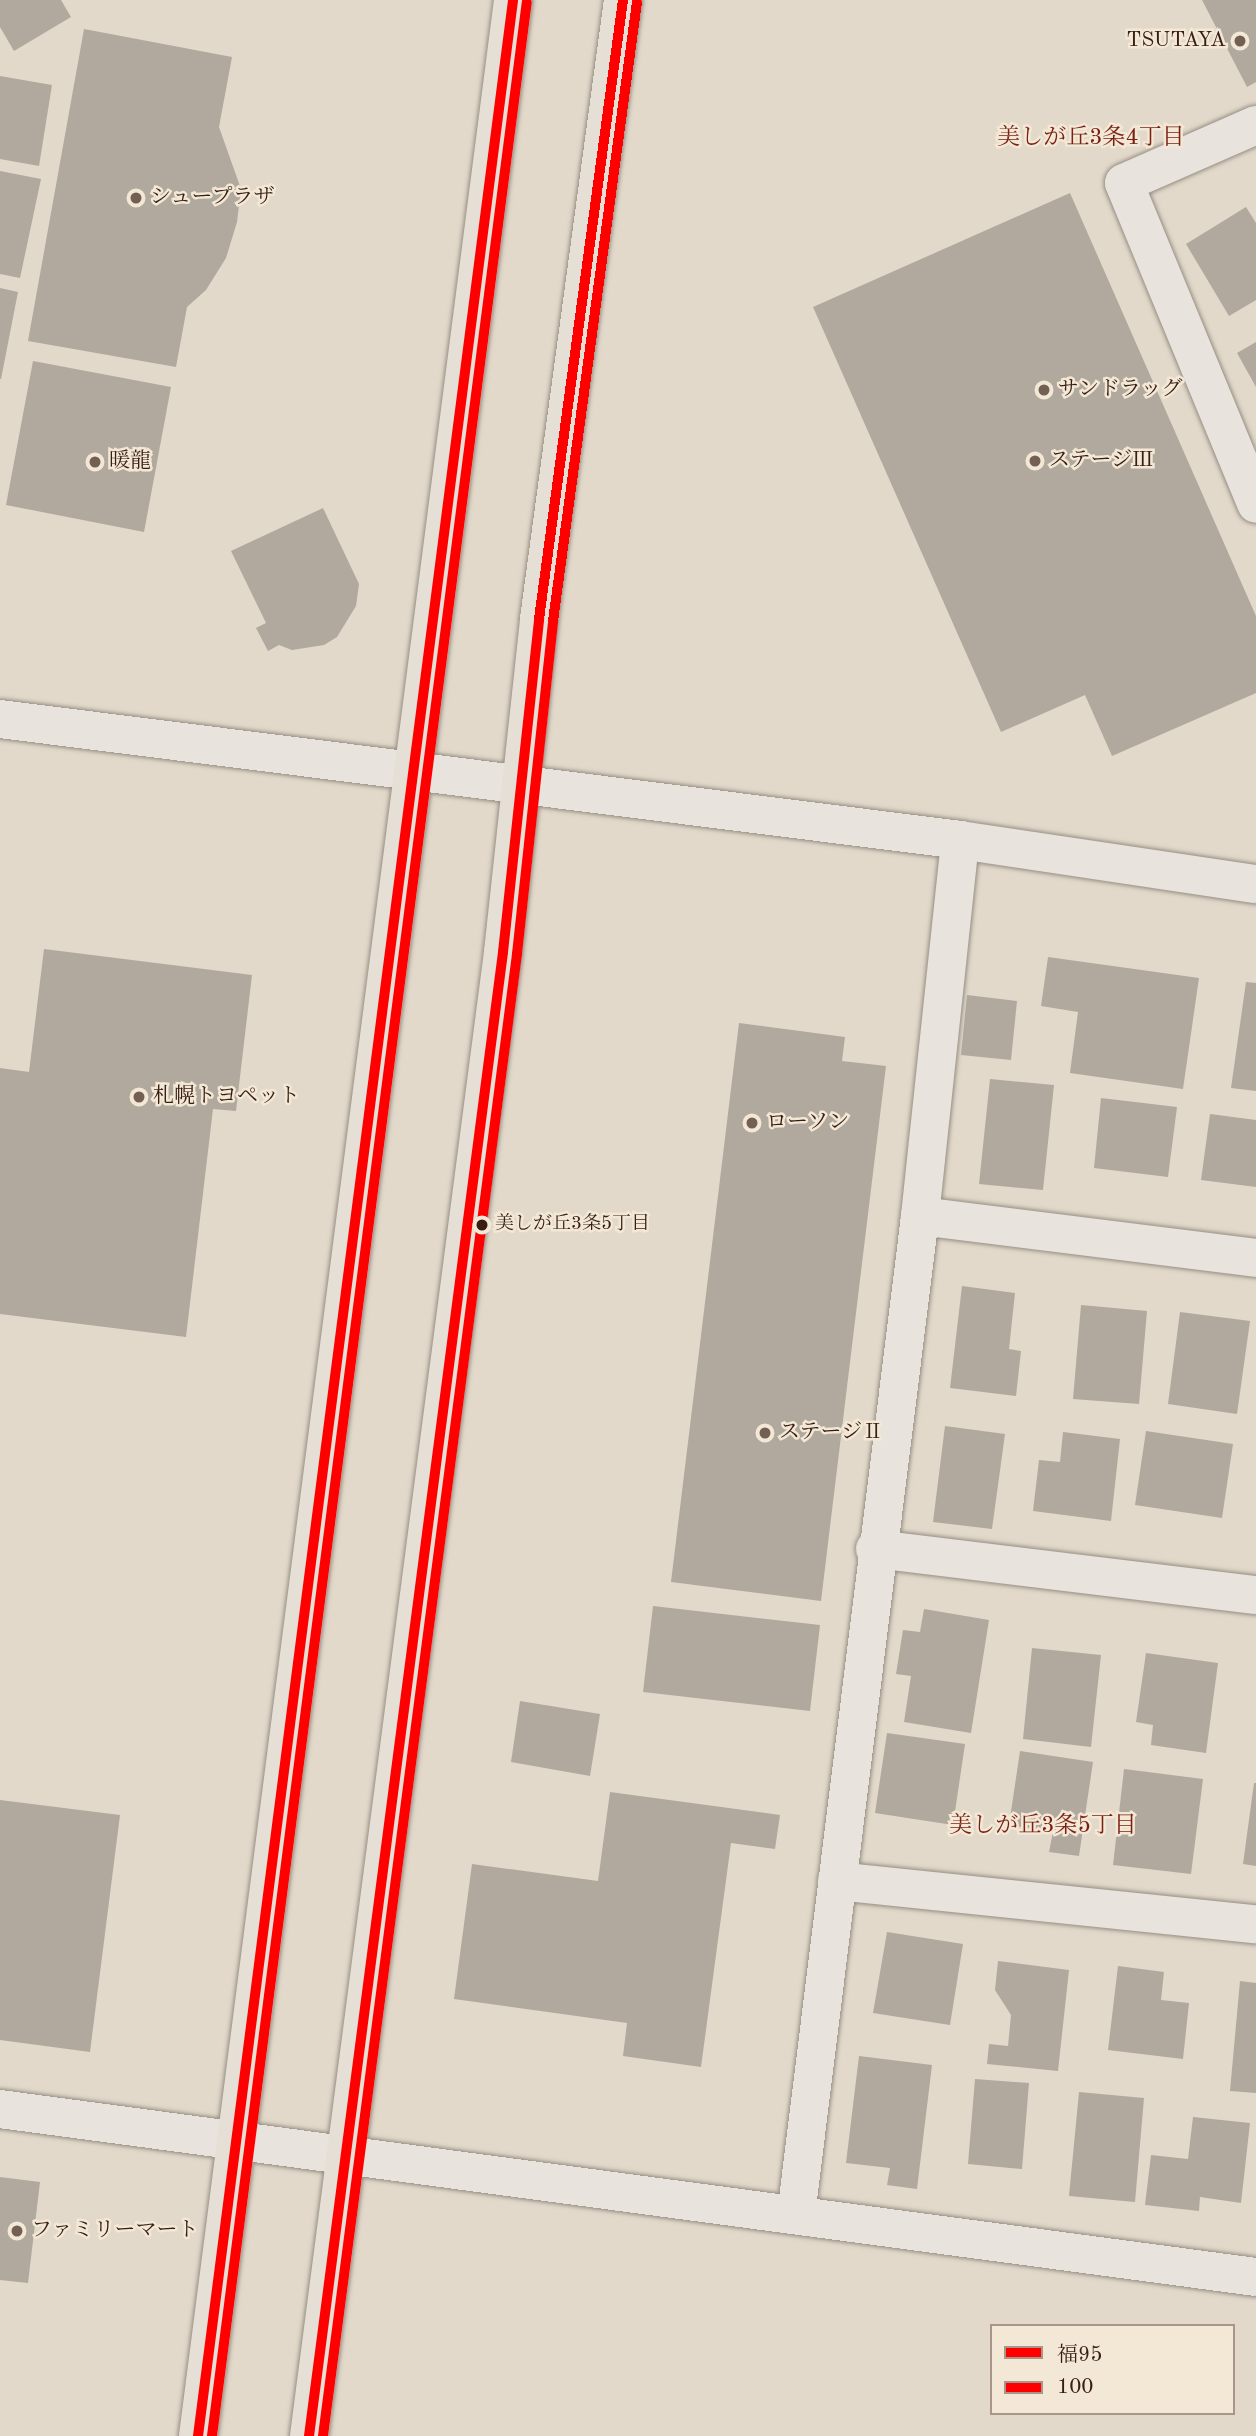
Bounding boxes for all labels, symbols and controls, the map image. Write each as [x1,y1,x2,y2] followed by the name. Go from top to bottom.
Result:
[1126,28,1226,54] place label: TSUTAYA
[1232,33,1248,49] marker: TSUTAYA
[997,124,1185,152] district label: 美しが丘3条4丁目
[150,185,276,211] place label: シュープラザ
[128,190,144,206] marker: シュープラザ
[1058,377,1184,403] place label: サンドラッグ
[1036,382,1052,398] marker: サンドラッグ
[1049,448,1154,474] place label: ステージⅢ
[109,449,151,475] place label: 暖龍
[1027,453,1043,469] marker: ステージⅢ
[87,454,103,470] marker: 暖龍
[153,1084,300,1110] place label: 札幌トヨペット
[131,1089,147,1105] marker: 札幌トヨペット
[766,1110,850,1136] place label: ローソン
[744,1115,760,1131] marker: ローソン
[495,1214,650,1236] place label: 美しが丘3条5丁目
[475,1218,489,1232] marker: 美しが丘3条5丁目
[779,1420,884,1446] place label: ステージⅡ
[757,1425,773,1441] marker: ステージⅡ
[949,1812,1137,1840] district label: 美しが丘3条5丁目
[31,2218,199,2244] place label: ファミリーマート
[9,2223,25,2239] marker: ファミリーマート
[990,2324,1235,2415] legend
[1057,2345,1102,2366] text: 福95
[1057,2377,1094,2398] text: 100

